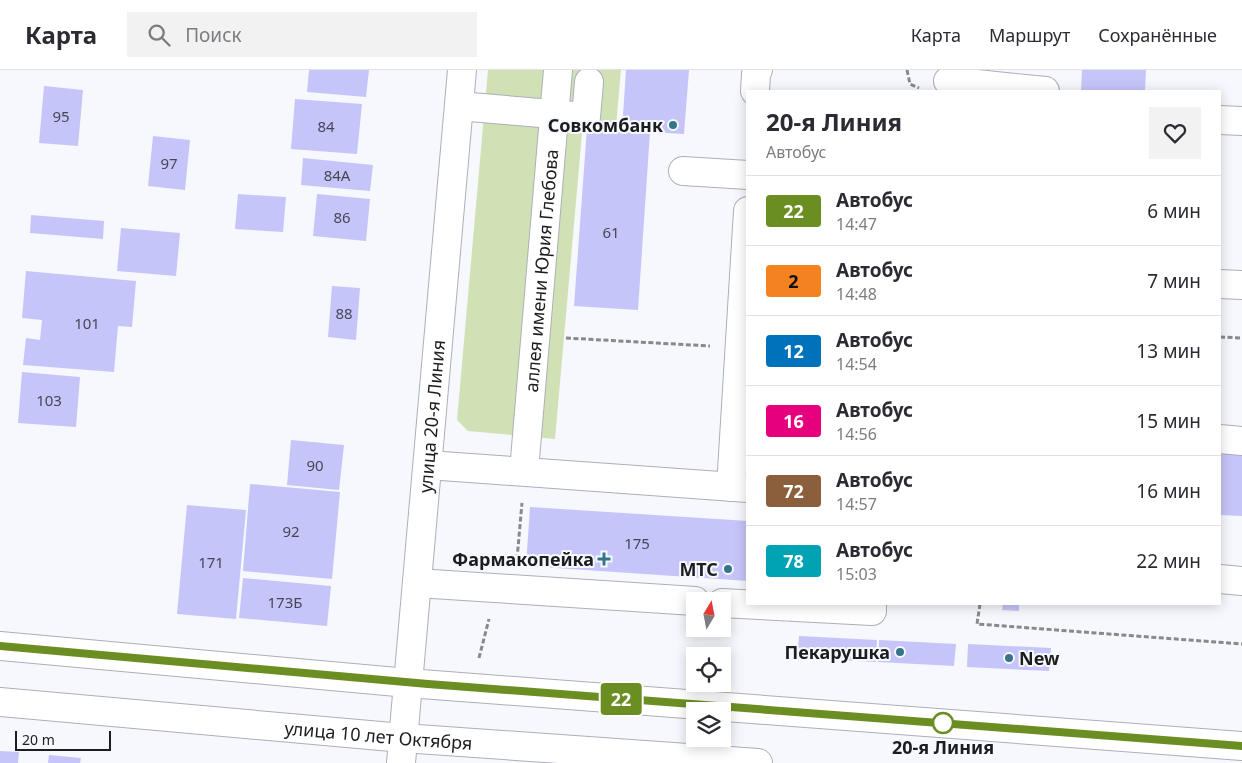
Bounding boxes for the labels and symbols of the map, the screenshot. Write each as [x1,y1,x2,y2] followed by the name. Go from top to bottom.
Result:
[52,106,70,126] house number: 95
[548,113,663,137] place label: Совкомбанк
[317,116,335,136] house number: 84
[667,119,679,131] marker: Совкомбанк
[519,148,563,393] street label: аллея имени Юрия Глебова
[160,153,178,173] house number: 97
[324,165,351,185] house number: 84А
[333,207,351,227] house number: 86
[602,222,620,242] house number: 61
[335,303,353,323] house number: 88
[74,313,100,333] house number: 101
[413,339,450,494] street label: улица 20-я Линия
[36,390,62,410] house number: 103
[306,455,324,475] house number: 90
[282,521,300,541] house number: 92
[624,533,650,553] house number: 175
[452,547,594,571] place label: Фармакопейка
[198,552,224,572] house number: 171
[598,553,610,565] marker: Фармакопейка
[679,557,718,581] place label: МТС
[722,563,734,575] marker: МТС
[268,592,302,612] house number: 173Б
[686,592,731,638] north arrow
[785,640,890,664] place label: Пекарушка
[894,646,906,658] marker: Пекарушка
[1019,646,1060,670] place label: New
[1003,652,1015,664] marker: New
[598,683,644,715] line badge: 22
[932,712,954,734] marker: 20-я Линия
[284,715,473,755] street label: улица 10 лет Октября
[15,728,111,751] scale bar
[892,735,994,759] place label: 20-я Линия

